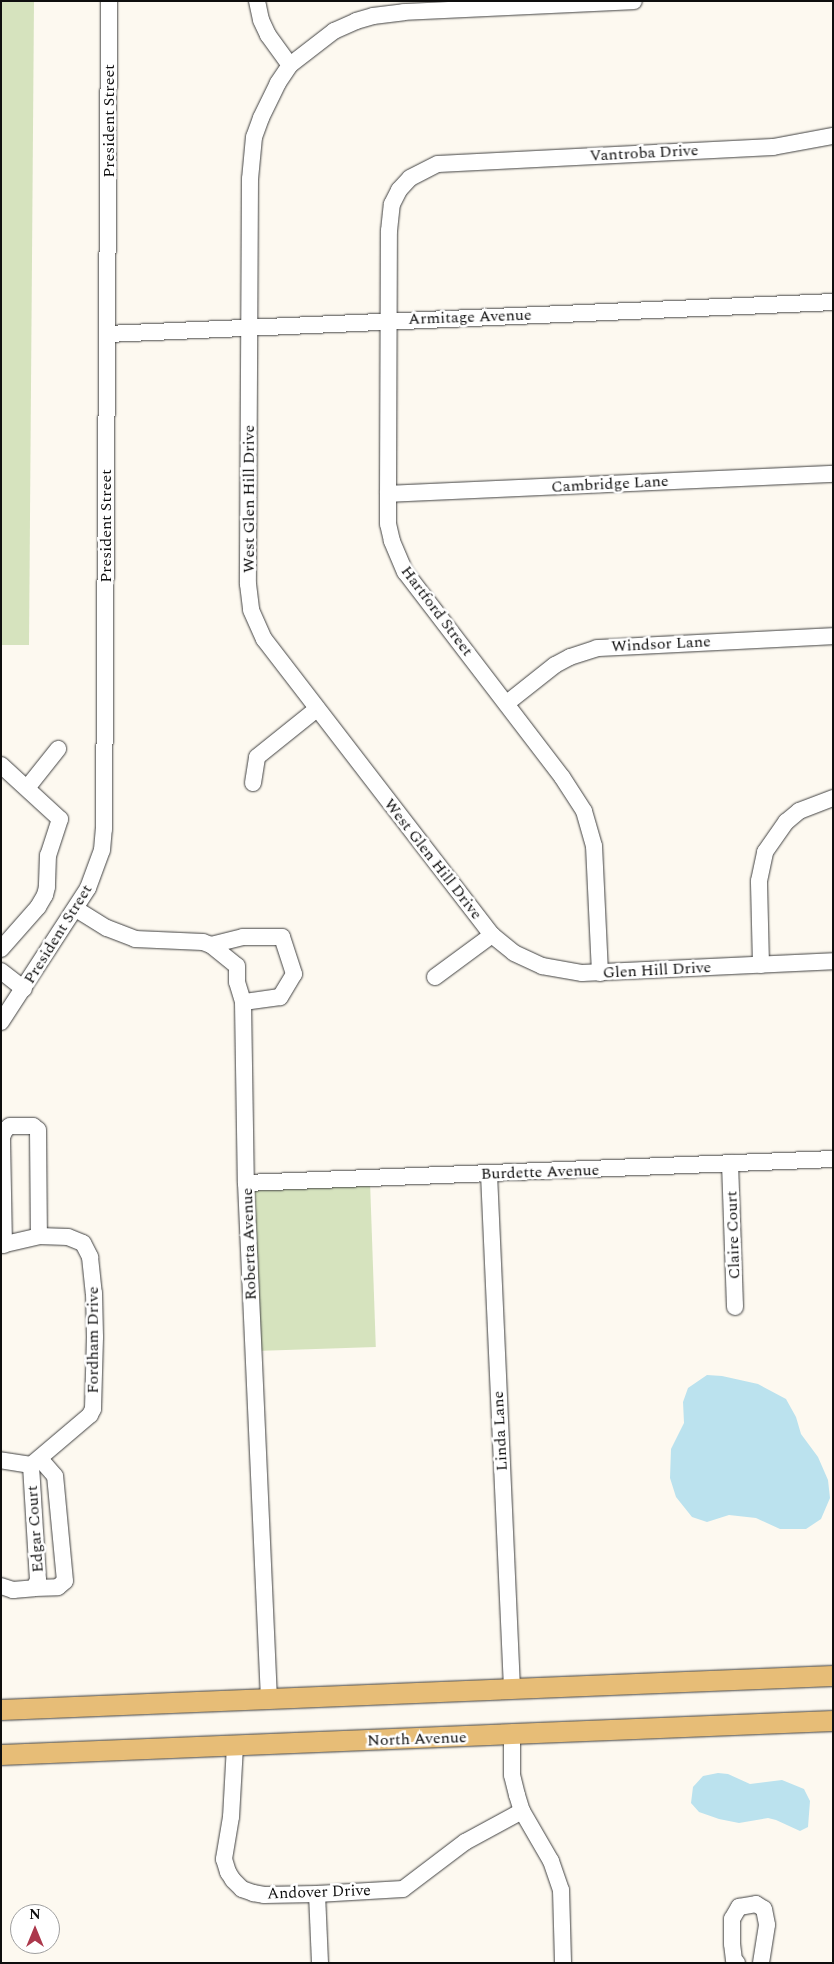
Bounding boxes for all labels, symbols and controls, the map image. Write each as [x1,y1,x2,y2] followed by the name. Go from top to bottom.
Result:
[99,64,119,178] street label: President Street
[589,141,699,165] street label: Vantroba Drive
[408,305,532,329] street label: Armitage Avenue
[239,425,259,573] street label: West Glen Hill Drive
[96,469,116,583] street label: President Street
[551,471,669,497] street label: Cambridge Lane
[397,562,477,660] street label: Hartford Street
[611,632,711,656] street label: Windsor Lane
[380,795,486,923] street label: West Glen Hill Drive
[20,881,96,987] street label: President Street
[602,958,712,982] street label: Glen Hill Drive
[480,1160,600,1184] street label: Burdette Avenue
[237,1187,261,1301] street label: Roberta Avenue
[722,1190,744,1280] street label: Claire Court
[83,1286,103,1394] street label: Fordham Drive
[488,1390,512,1472] street label: Linda Lane
[22,1485,48,1573] street label: Edgar Court
[367,1728,467,1750] street label: North Avenue
[267,1881,371,1903] street label: Andover Drive
[10,1904,60,1954] north arrow
[29,1904,41,1925] text: N

